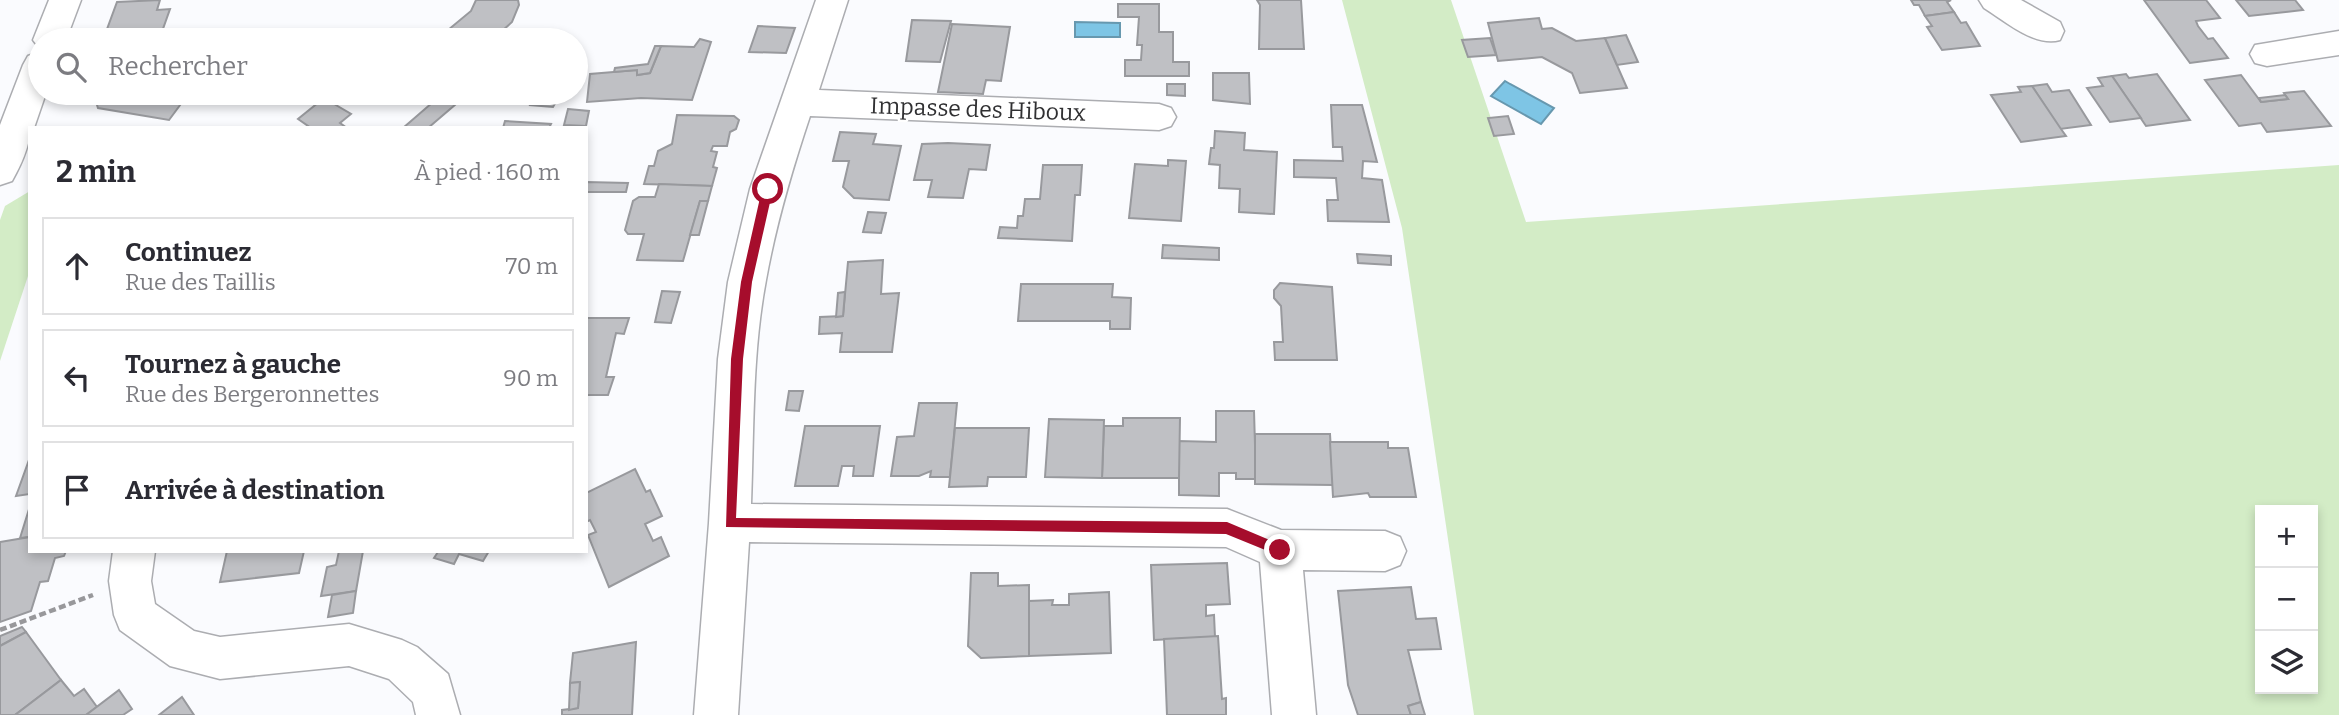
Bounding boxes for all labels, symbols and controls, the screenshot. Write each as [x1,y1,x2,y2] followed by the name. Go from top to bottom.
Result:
[28,28,588,105] search box
[52,48,90,86] icon: search
[108,51,248,82] text: Rechercher
[870,91,1087,127] street label: Impasse des Hiboux
[56,154,136,190] text: 2 min
[414,158,560,186] text: À pied · 160 m
[752,173,783,204] route start
[125,237,252,268] text: Continuez
[58,247,96,285] icon: ahead
[506,252,558,280] text: 70 m
[125,268,276,296] text: Rue des Taillis
[125,349,341,380] text: Tournez à gauche
[58,359,96,397] icon: left
[503,364,558,392] text: 90 m
[125,380,379,408] text: Rue des Bergeronnettes
[58,471,96,509] icon: arrive
[125,475,384,506] text: Arrivée à destination
[2255,505,2318,694] map controls
[2255,505,2318,568] button: +
[1264,534,1295,565] route end
[2255,568,2318,631] button: −
[2255,631,2318,694] button: layers

